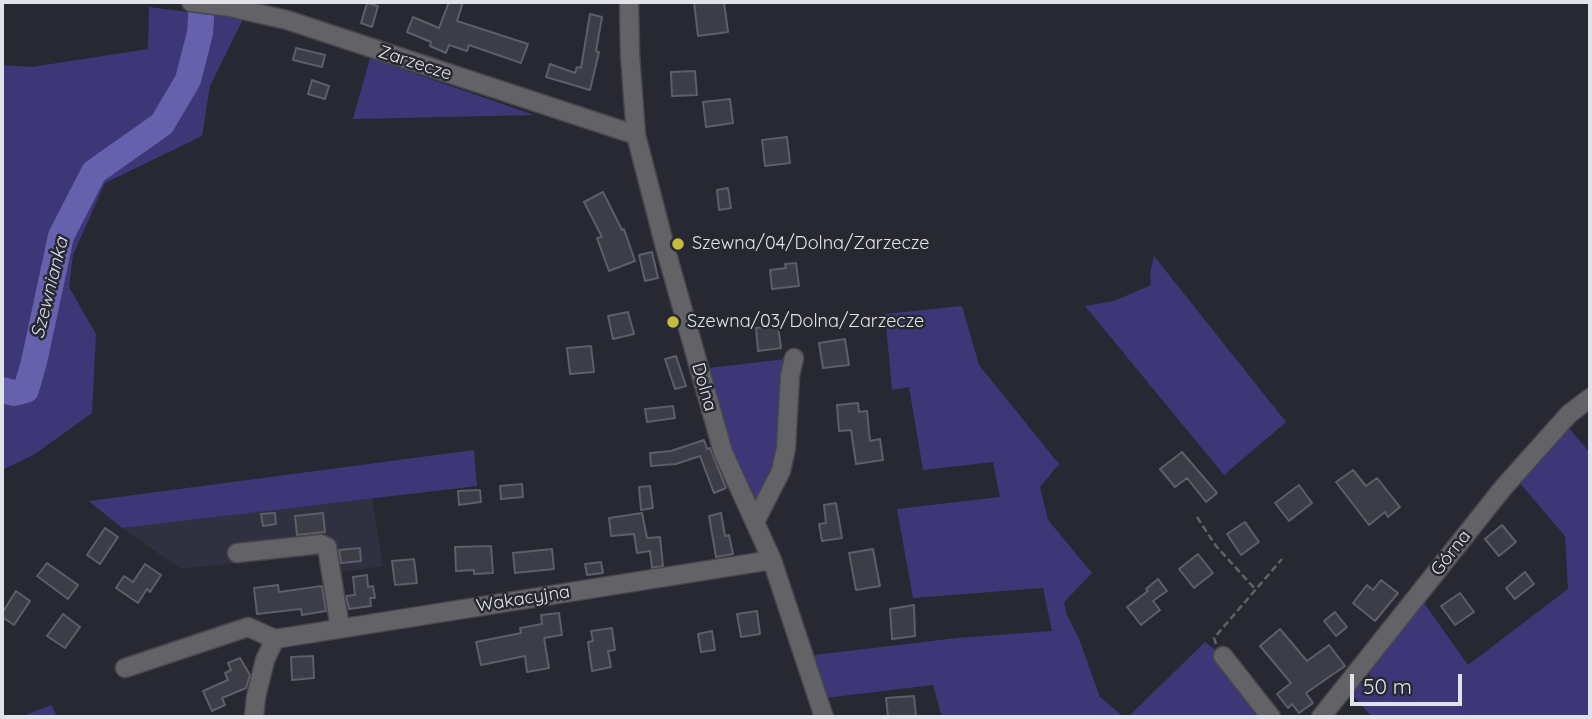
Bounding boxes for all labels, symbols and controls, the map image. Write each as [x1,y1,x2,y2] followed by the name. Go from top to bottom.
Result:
[376,41,454,85] street label: Zarzecze
[692,233,929,255] place label: Szewna/04/Dolna/Zarzecze
[26,235,74,341] water label: Szewnianka
[670,236,686,252] marker: Szewna/04/Dolna/Zarzecze
[687,311,924,333] place label: Szewna/03/Dolna/Zarzecze
[665,314,681,330] marker: Szewna/03/Dolna/Zarzecze
[687,360,721,414] street label: Dolna
[1427,526,1475,580] street label: Górna
[475,581,571,617] street label: Wakacyjna
[1354,660,1466,704] scale bar
[1363,673,1412,699] text: 50 m

